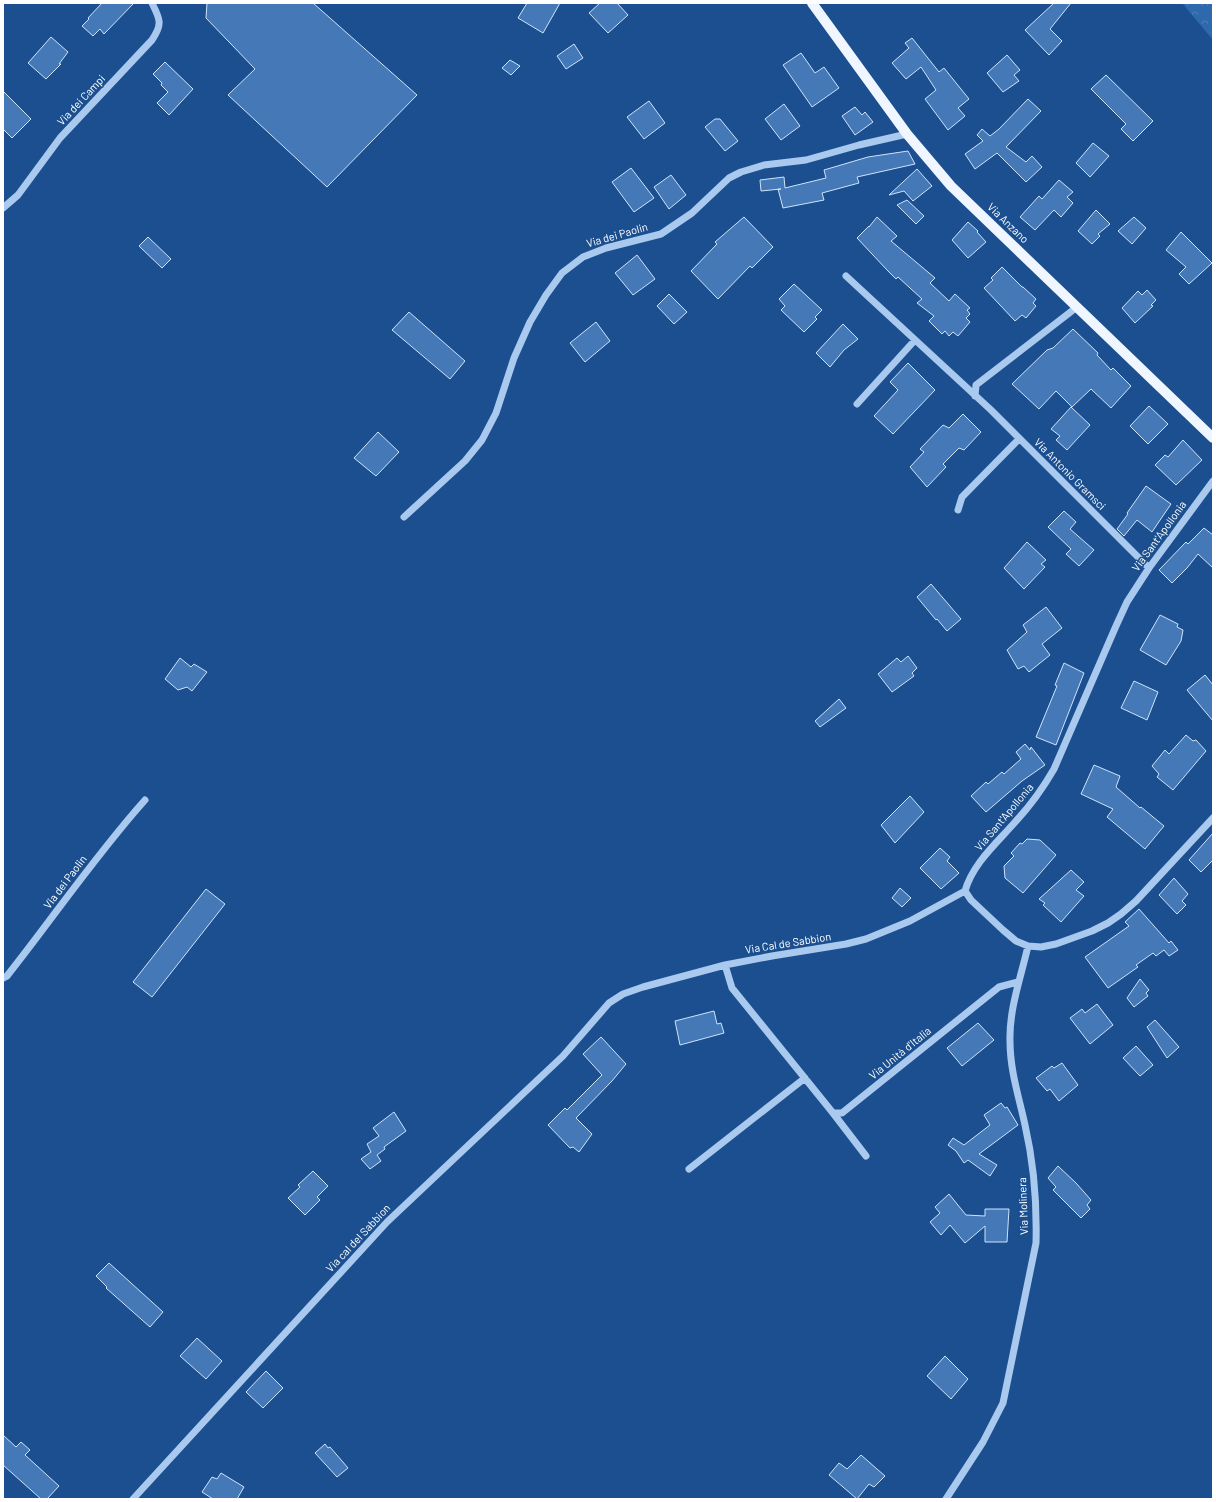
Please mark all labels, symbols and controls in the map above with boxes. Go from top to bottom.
street label: Via dei Campi [54,72,107,128]
street label: Via Anzano [985,200,1032,245]
street label: Via dei Paolin [585,220,649,249]
street label: Via Antonio Gramsci [1032,435,1109,512]
street label: Via Sant'Apollonia [1129,498,1189,573]
street label: Via Sant'Apollonia [972,780,1036,853]
street label: Via dei Paolin [40,852,89,911]
street label: Via Cal de Sabbion [744,929,832,956]
street label: Via Unità d'Italia [866,1024,933,1081]
street label: Via Molinera [1015,1177,1030,1235]
street label: Via cal del Sabbion [323,1201,393,1274]

